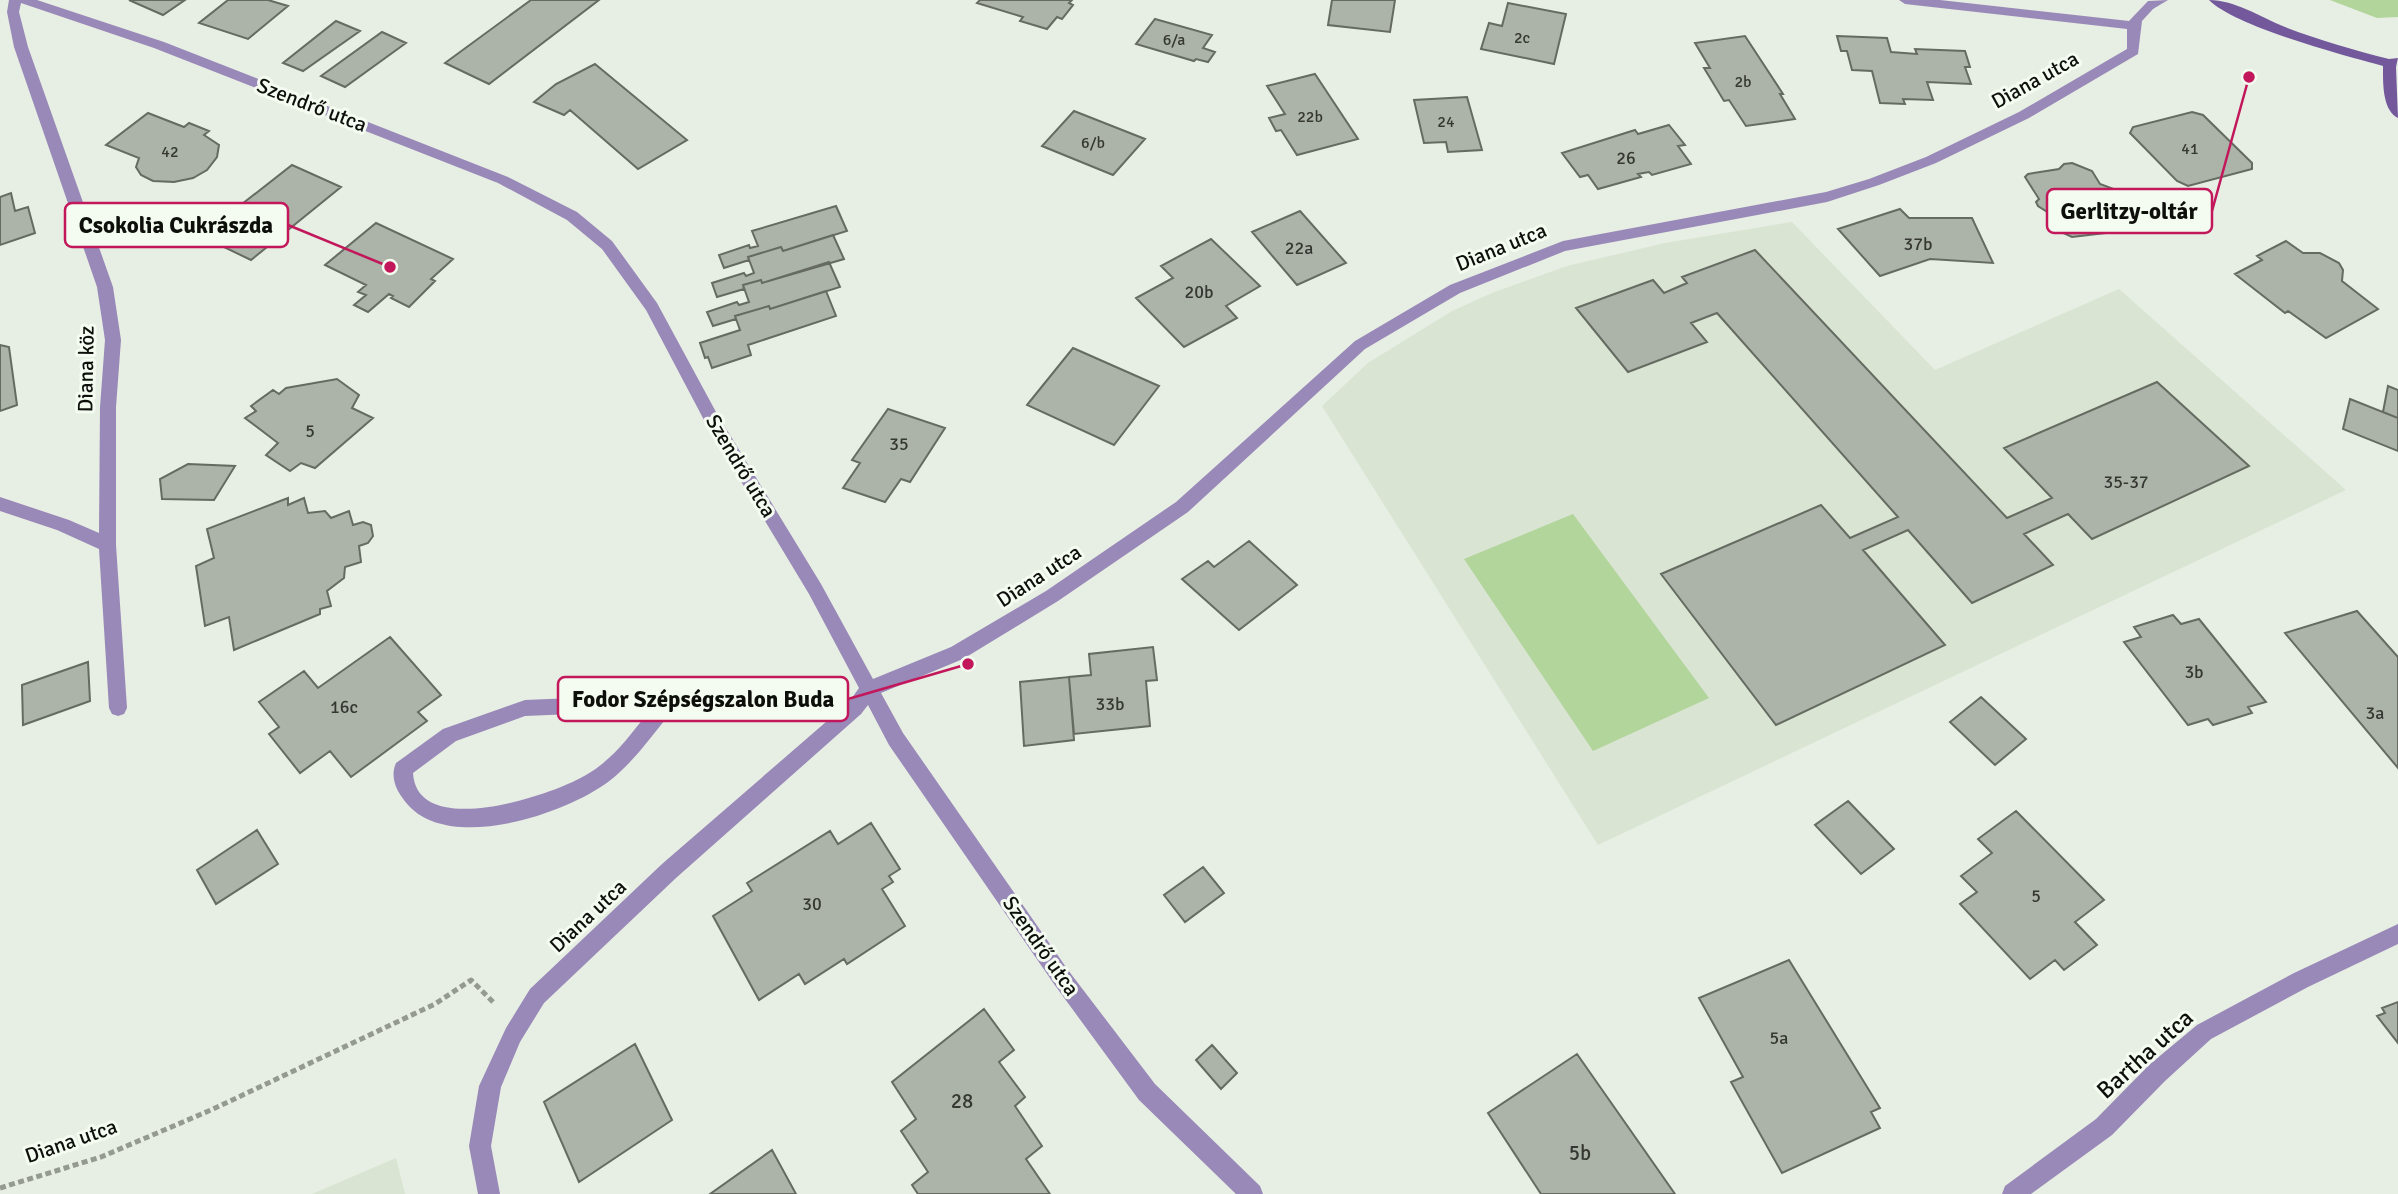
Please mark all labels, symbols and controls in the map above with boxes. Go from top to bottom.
house number: 2c [1514,28,1530,48]
house number: 6/a [1163,30,1185,50]
street label: Diana utca [1987,45,2083,115]
street label: Szendrő utca [253,72,371,138]
house number: 2b [1734,72,1752,92]
house number: 22b [1297,107,1323,127]
house number: 24 [1437,112,1455,132]
house number: 6/b [1081,133,1105,153]
house number: 41 [2181,139,2199,159]
house number: 42 [161,142,179,162]
house number: 26 [1616,147,1636,169]
callout: Gerlitzy-oltár [2047,189,2212,233]
text: Gerlitzy-oltár [2060,197,2198,226]
callout: Csokolia Cukrászda [65,203,288,247]
text: Csokolia Cukrászda [79,211,273,240]
street label: Diana utca [1452,217,1550,277]
house number: 37b [1904,233,1932,255]
house number: 22a [1285,237,1313,259]
house number: 20b [1185,281,1213,303]
street label: Diana köz [72,325,100,413]
street label: Szendrő utca [700,410,782,522]
house number: 5 [305,420,315,442]
house number: 35 [889,433,909,455]
house number: 35-37 [2103,471,2149,493]
street label: Diana utca [992,539,1086,613]
house number: 3b [2184,661,2204,683]
callout: Fodor Szépségszalon Buda [558,677,848,721]
text: Fodor Szépségszalon Buda [572,685,835,714]
house number: 33b [1096,693,1124,715]
house number: 16c [330,696,358,718]
house number: 3a [2366,702,2384,724]
street label: Diana utca [544,874,632,958]
house number: 5 [2031,885,2041,907]
street label: Szendrő utca [997,891,1085,1001]
house number: 30 [802,893,822,915]
street label: Bartha utca [2090,1003,2200,1105]
house number: 5a [1770,1027,1788,1049]
house number: 28 [951,1088,973,1114]
street label: Diana utca [21,1113,121,1169]
house number: 5b [1569,1140,1591,1166]

